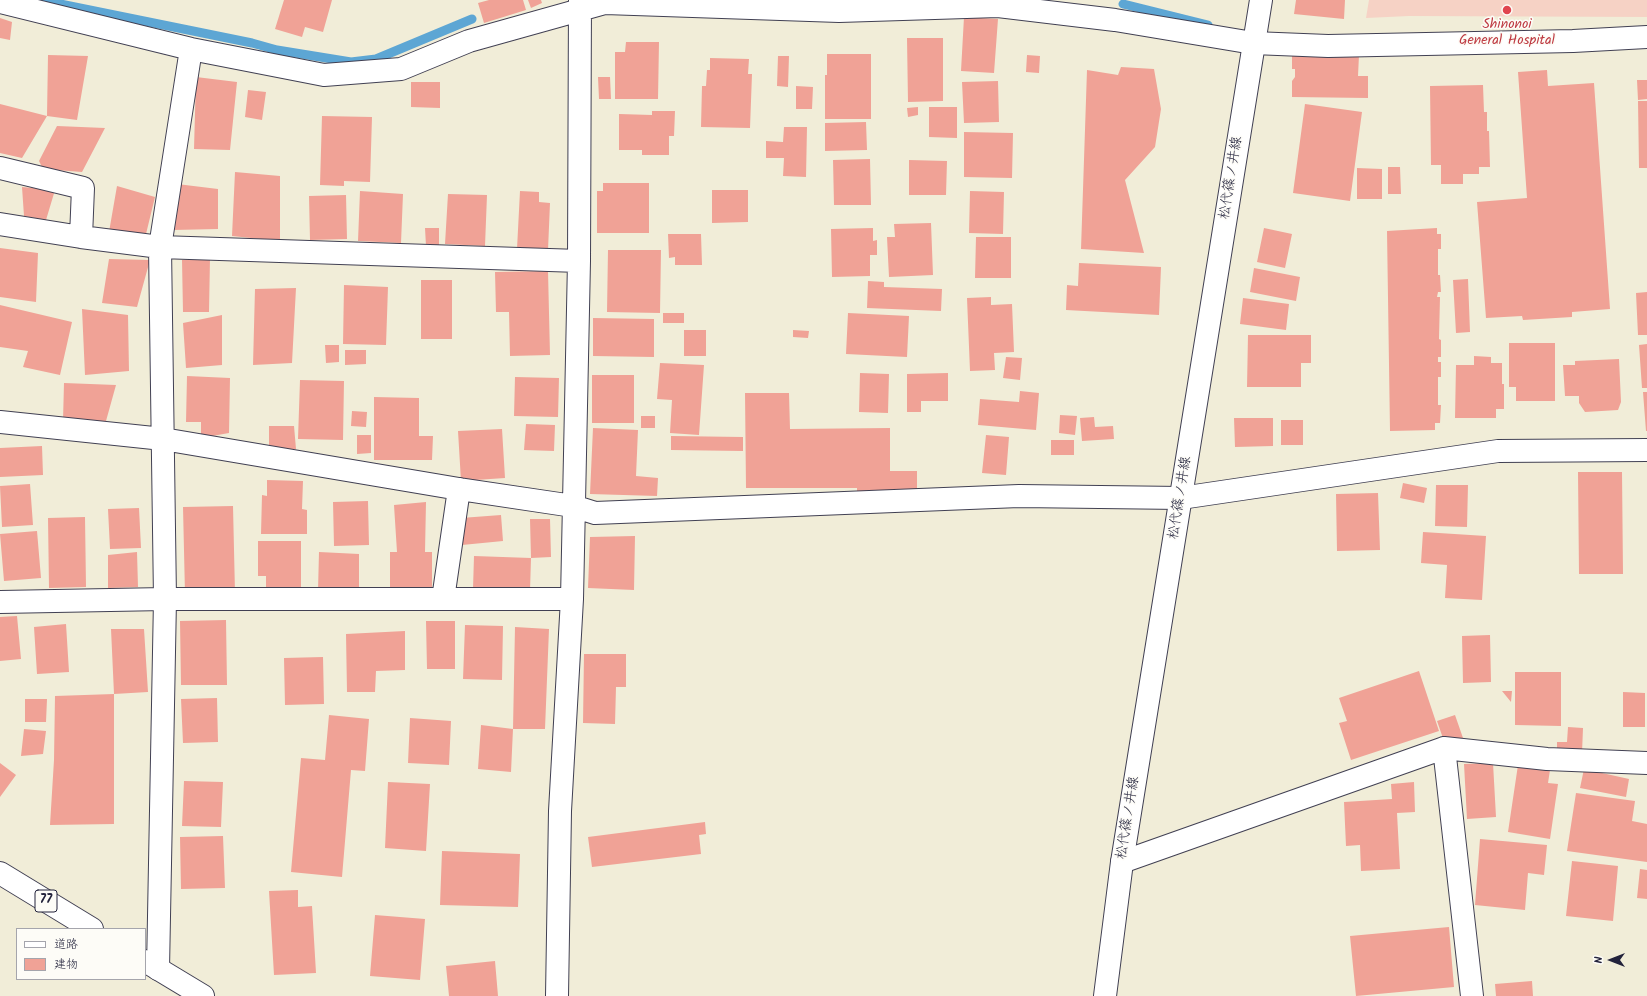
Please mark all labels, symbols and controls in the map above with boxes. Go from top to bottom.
marker: Shinonoi General Hospital [1501,4,1513,16]
place label: Shinonoi General Hospital [1459,18,1555,50]
street label: 松代篠ノ井線 [1217,135,1247,221]
street label: 松代篠ノ井線 [1166,455,1196,541]
street label: 松代篠ノ井線 [1114,775,1144,861]
road number: 77 [35,890,57,912]
legend [16,928,146,980]
text: 道路 [54,935,78,954]
north arrow [1591,940,1631,980]
text: 建物 [54,955,78,974]
text: N [1590,957,1608,963]

